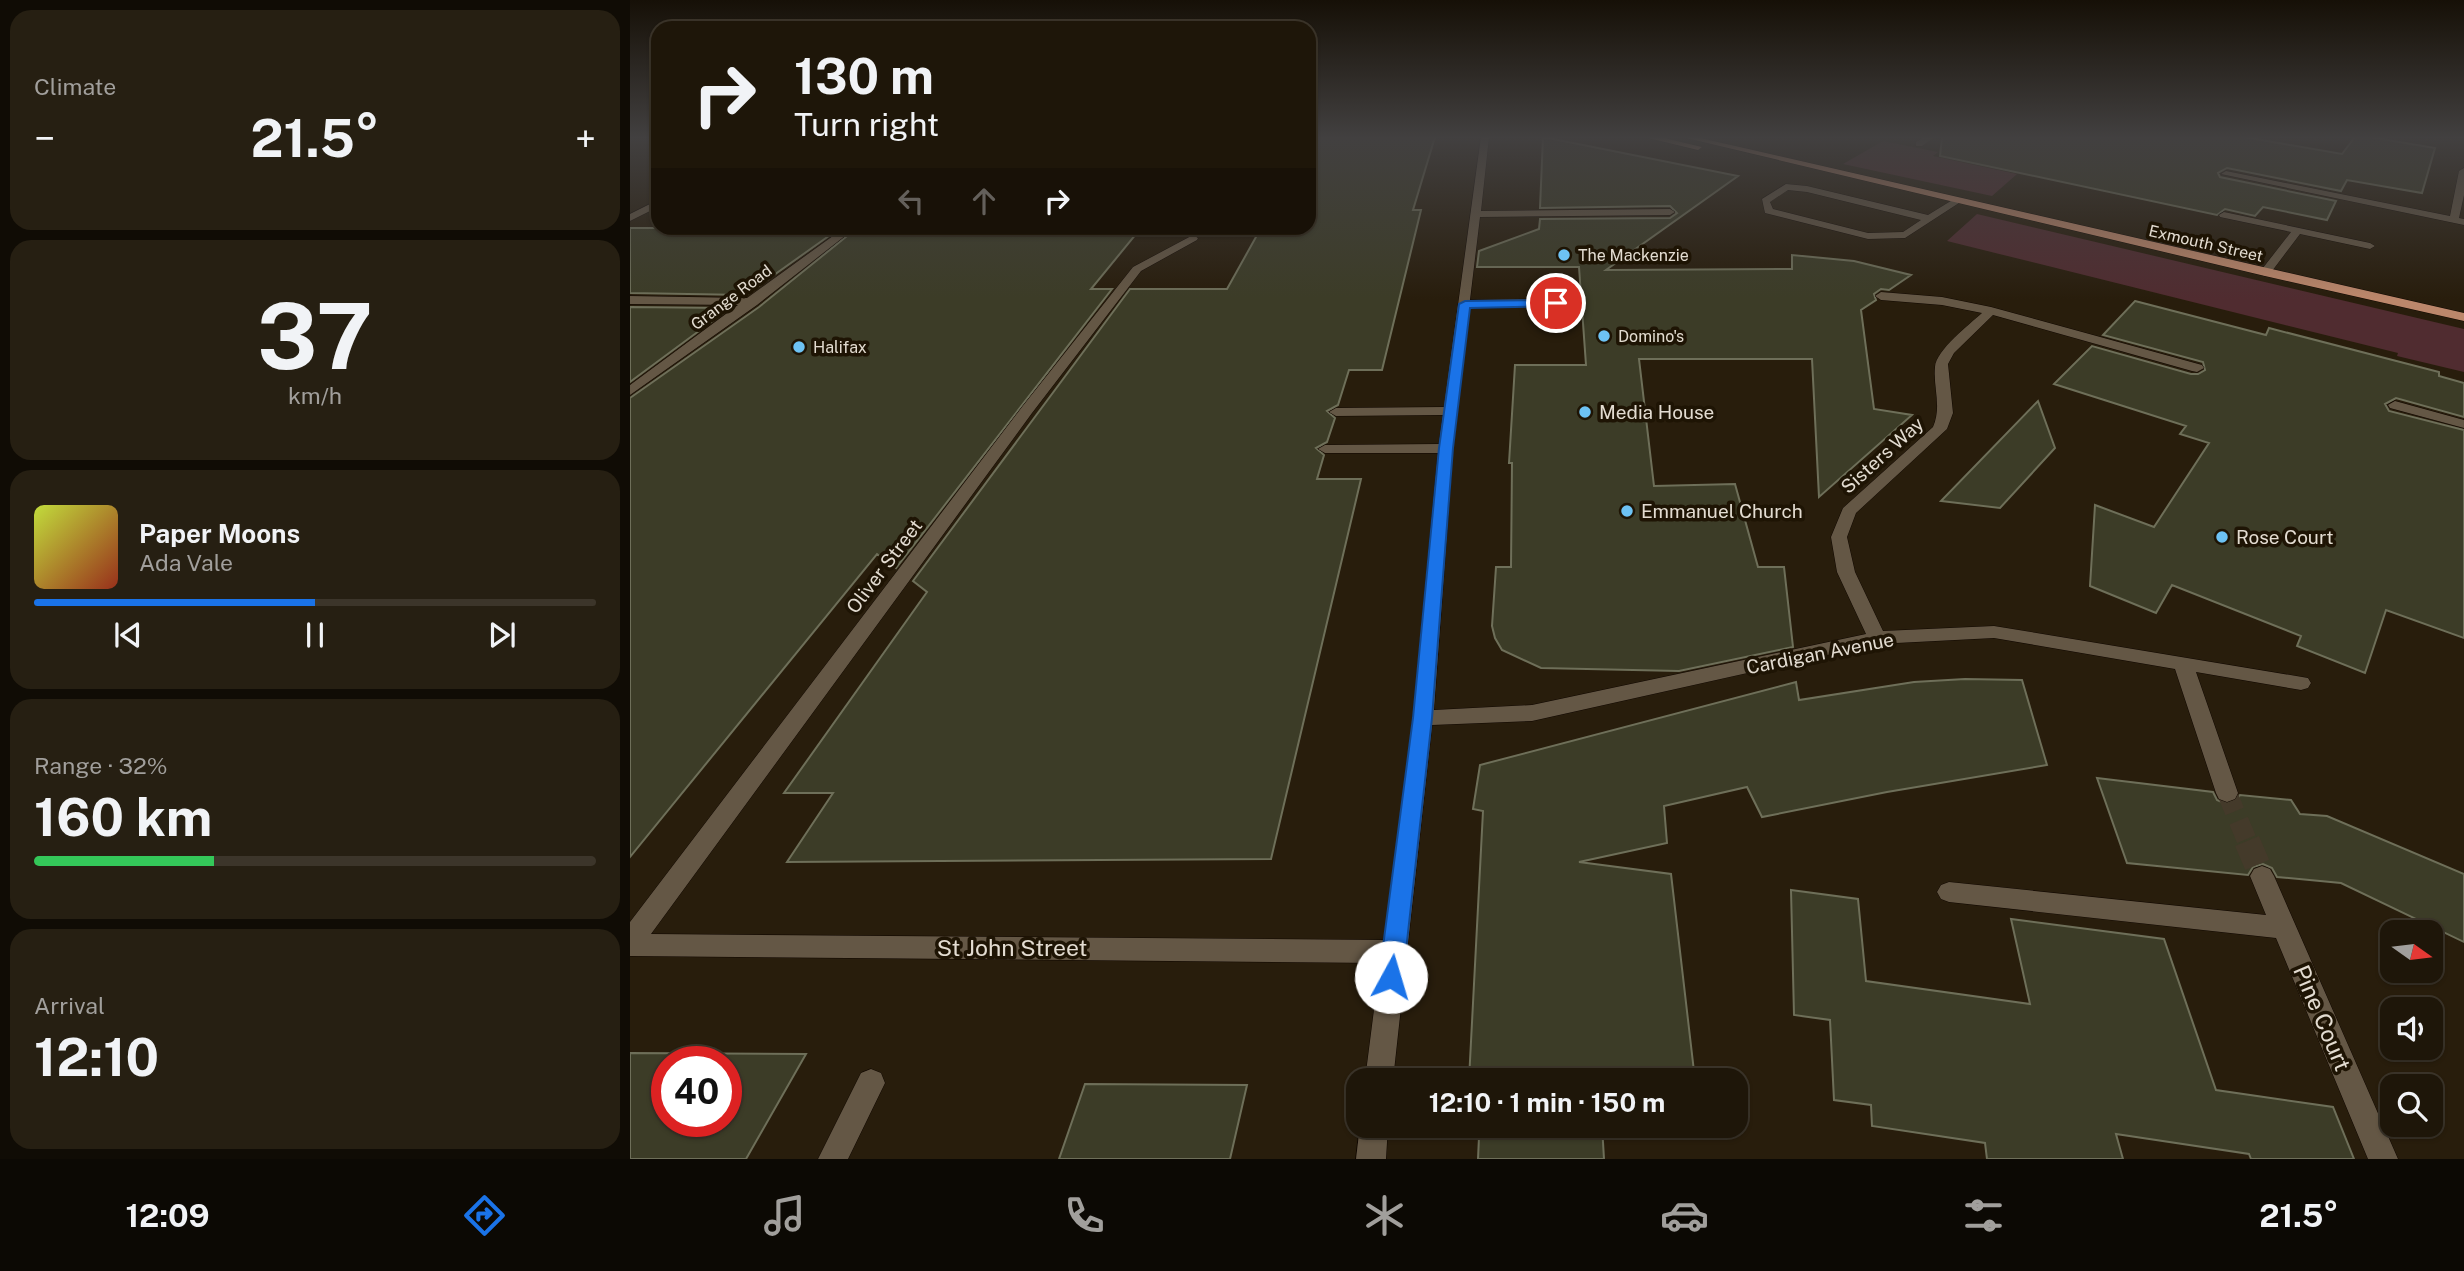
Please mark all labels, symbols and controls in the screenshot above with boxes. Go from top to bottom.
text: 130 m [794,47,934,105]
icon: right [679,49,770,140]
text: Climate [34,73,116,100]
text: Turn right [794,106,939,143]
text: 21.5° [250,108,380,169]
text: − [34,116,55,161]
text: + [575,116,596,161]
icon: left [892,182,930,220]
icon: ahead [965,182,1003,220]
icon: right [1038,182,1076,220]
street label: Exmouth Street [2147,221,2265,266]
place label: The Mackenzie [1578,246,1689,265]
marker: The Mackenzie [1556,247,1572,263]
street label: Grange Road [687,261,775,334]
pin [1526,273,1586,333]
text: 37 [257,283,373,389]
icon: arrive [1537,284,1575,322]
place label: Domino's [1618,327,1684,346]
marker: Domino's [1596,328,1612,344]
place label: Halifax [813,338,867,357]
marker: Halifax [791,339,807,355]
text: km/h [288,382,342,409]
place label: Media House [1599,401,1714,423]
marker: Media House [1577,404,1593,420]
street label: Sisters Way [1836,412,1928,498]
place label: Emmanuel Church [1641,500,1803,522]
marker: Emmanuel Church [1619,503,1635,519]
street label: Oliver Street [842,515,926,617]
text: Paper Moons [139,518,300,549]
place label: Rose Court [2236,526,2334,548]
marker: Rose Court [2214,529,2230,545]
text: Ada Vale [139,549,233,576]
icon: previous [109,616,147,654]
icon: pause [296,616,334,654]
icon: next [483,616,521,654]
street label: Cardigan Avenue [1744,628,1896,678]
text: Range · 32% [34,752,167,779]
text: 160 km [34,787,212,848]
north arrow [2380,920,2443,984]
map controls [2380,920,2443,1137]
street label: St John Street [937,934,1087,961]
position arrow [1354,940,1428,1014]
street label: Pine Court [2288,961,2357,1075]
text: Arrival [34,992,105,1019]
button: sound [2380,997,2443,1060]
text: 12:10 [34,1027,159,1088]
speed limit sign: 40 [651,1046,742,1137]
button: search [2380,1074,2443,1137]
text: 12:10 · 1 min · 150 m [1429,1087,1665,1118]
icon: directions [460,1191,509,1240]
icon: music [760,1191,809,1240]
icon: phone [1060,1191,1109,1240]
icon: climate [1360,1191,1409,1240]
icon: car [1660,1191,1709,1240]
icon: filters [1959,1191,2008,1240]
text: 12:09 [125,1197,210,1234]
text: 21.5° [2259,1197,2339,1234]

